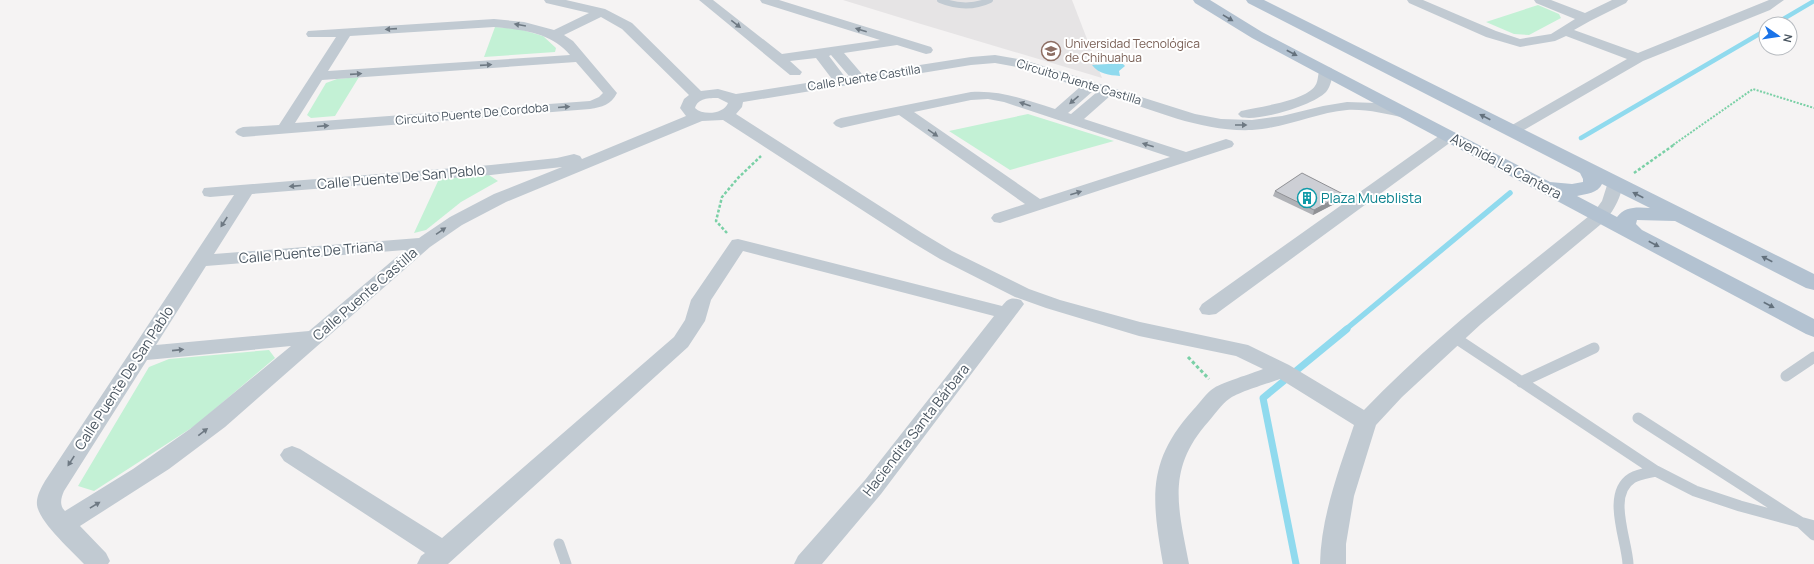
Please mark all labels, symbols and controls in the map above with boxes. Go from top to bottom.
one-way arrow [1223,14,1233,22]
north arrow [1758,16,1798,56]
one-way arrow [730,20,741,29]
one-way arrow [514,22,527,28]
one-way arrow [385,26,397,33]
one-way arrow [855,27,867,33]
text: N [1780,33,1796,44]
place label: Universidad Tecnológica de Chihuahua [1065,35,1200,66]
school or university icon: Universidad Tecnológica de Chihuahua [1040,40,1062,62]
one-way arrow [1286,50,1298,56]
street label: Circuito Puente Castilla [1015,54,1144,109]
street label: Calle Puente Castilla [806,60,922,95]
one-way arrow [480,61,492,68]
one-way arrow [350,70,362,77]
one-way arrow [1069,96,1079,105]
street label: Circuito Puente De Cordoba [395,98,549,129]
one-way arrow [1018,100,1030,106]
one-way arrow [558,103,570,110]
one-way arrow [1479,114,1490,120]
one-way arrow [317,122,329,129]
one-way arrow [1235,122,1248,128]
street label: Avenida La Cantera [1447,128,1565,203]
one-way arrow [927,129,938,136]
one-way arrow [1142,142,1154,148]
street label: Calle Puente De San Pablo [316,160,486,193]
one-way arrow [289,182,301,189]
building icon: Plaza Mueblista [1296,187,1318,209]
place label: Plaza Mueblista [1321,188,1422,207]
one-way arrow [1071,190,1083,196]
one-way arrow [1632,191,1644,198]
one-way arrow [221,216,228,228]
one-way arrow [436,227,446,235]
street label: Calle Puente De Triana [238,236,384,267]
one-way arrow [1649,241,1660,248]
street label: Calle Puente Castilla [308,243,421,344]
one-way arrow [1761,256,1772,263]
street label: Calle Puente De San Pablo [70,302,177,453]
one-way arrow [1764,302,1775,308]
one-way arrow [172,347,184,354]
street label: Haciendita Santa Bárbara [858,360,973,500]
one-way arrow [197,428,208,437]
one-way arrow [67,455,74,467]
one-way arrow [89,501,101,508]

